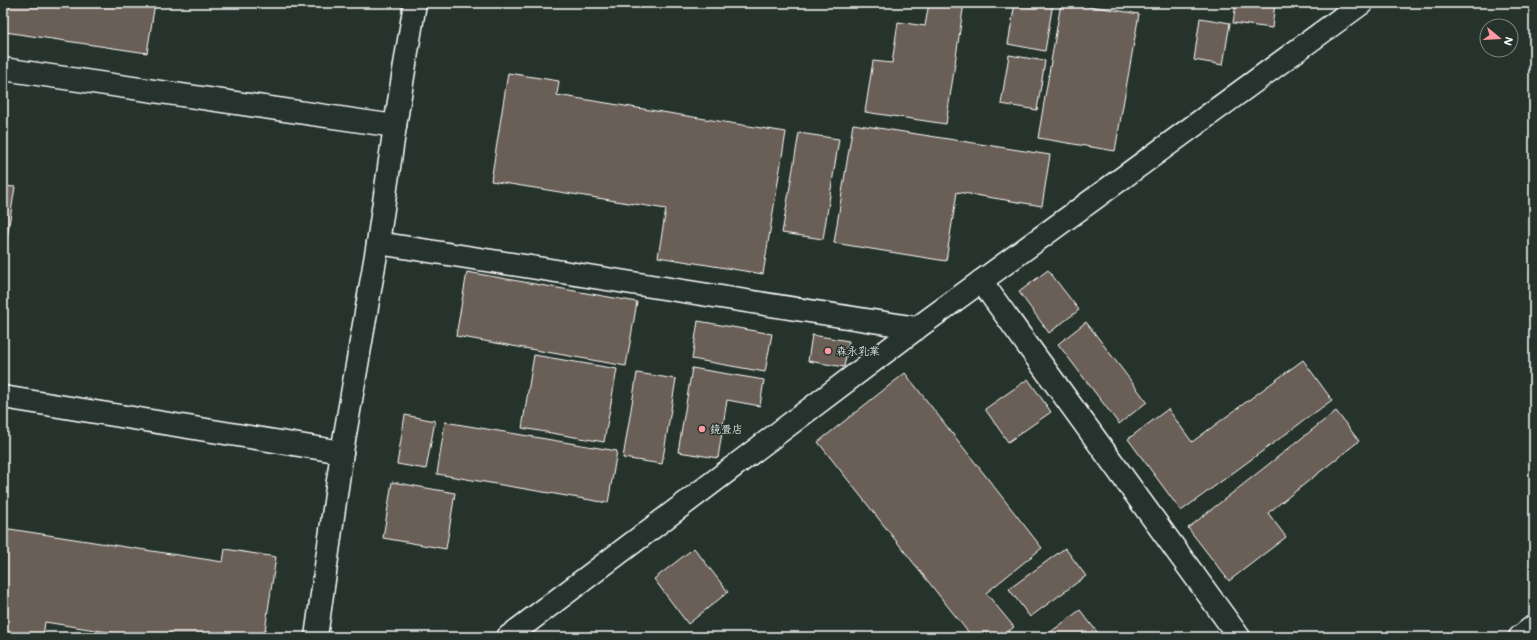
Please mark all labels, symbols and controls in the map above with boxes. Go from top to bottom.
north arrow [1479,18,1519,58]
text: N [1501,35,1517,48]
place label: 森永乳業 [836,343,880,358]
marker: 森永乳業 [823,346,833,356]
place label: 鏡畳店 [710,421,743,436]
marker: 鏡畳店 [697,424,707,434]

